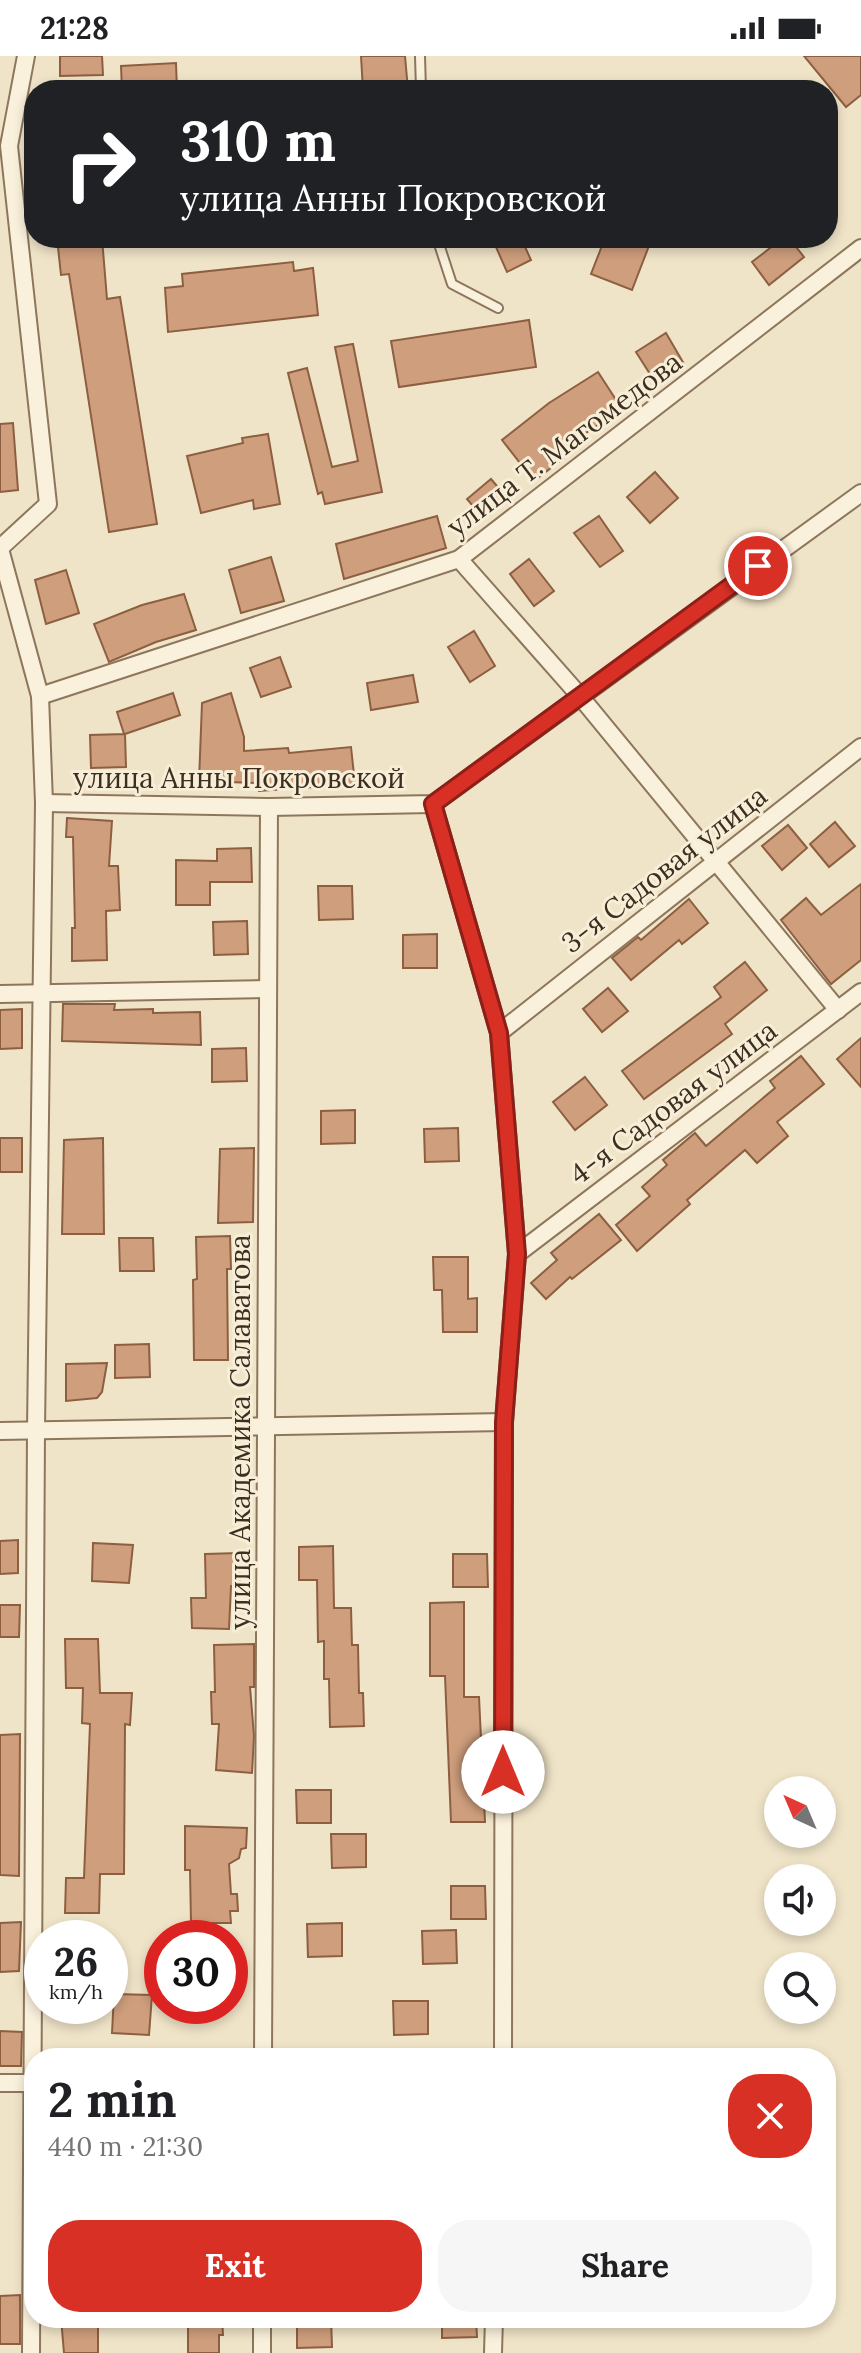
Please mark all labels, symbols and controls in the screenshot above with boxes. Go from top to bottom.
text: 21:28 [40,9,109,47]
text: 310 m [180,105,336,176]
icon: right [48,112,152,216]
text: улица Анны Покровской [180,175,607,221]
street label: улица Т. Магомедова [439,344,689,544]
pin [724,532,792,600]
icon: arrive [736,544,780,588]
street label: улица Анны Покровской [73,760,405,796]
street label: 3-я Садовая улица [554,778,774,960]
street label: 4-я Садовая улица [562,1012,784,1192]
street label: улица Академика Салаватова [222,1234,258,1630]
position arrow [461,1730,545,1814]
north arrow [764,1776,836,1848]
map controls [764,1776,836,2024]
button: sound [764,1864,836,1936]
speed limit sign: 30 [144,1920,248,2024]
text: 26 [54,1936,98,1987]
button: search [764,1952,836,2024]
text: km/h [49,1979,103,2004]
text: 2 min [48,2069,177,2130]
button: close [728,2074,812,2158]
text: 440 m · 21:30 [48,2130,203,2163]
button: Exit [48,2220,422,2312]
button: Share [438,2220,812,2312]

